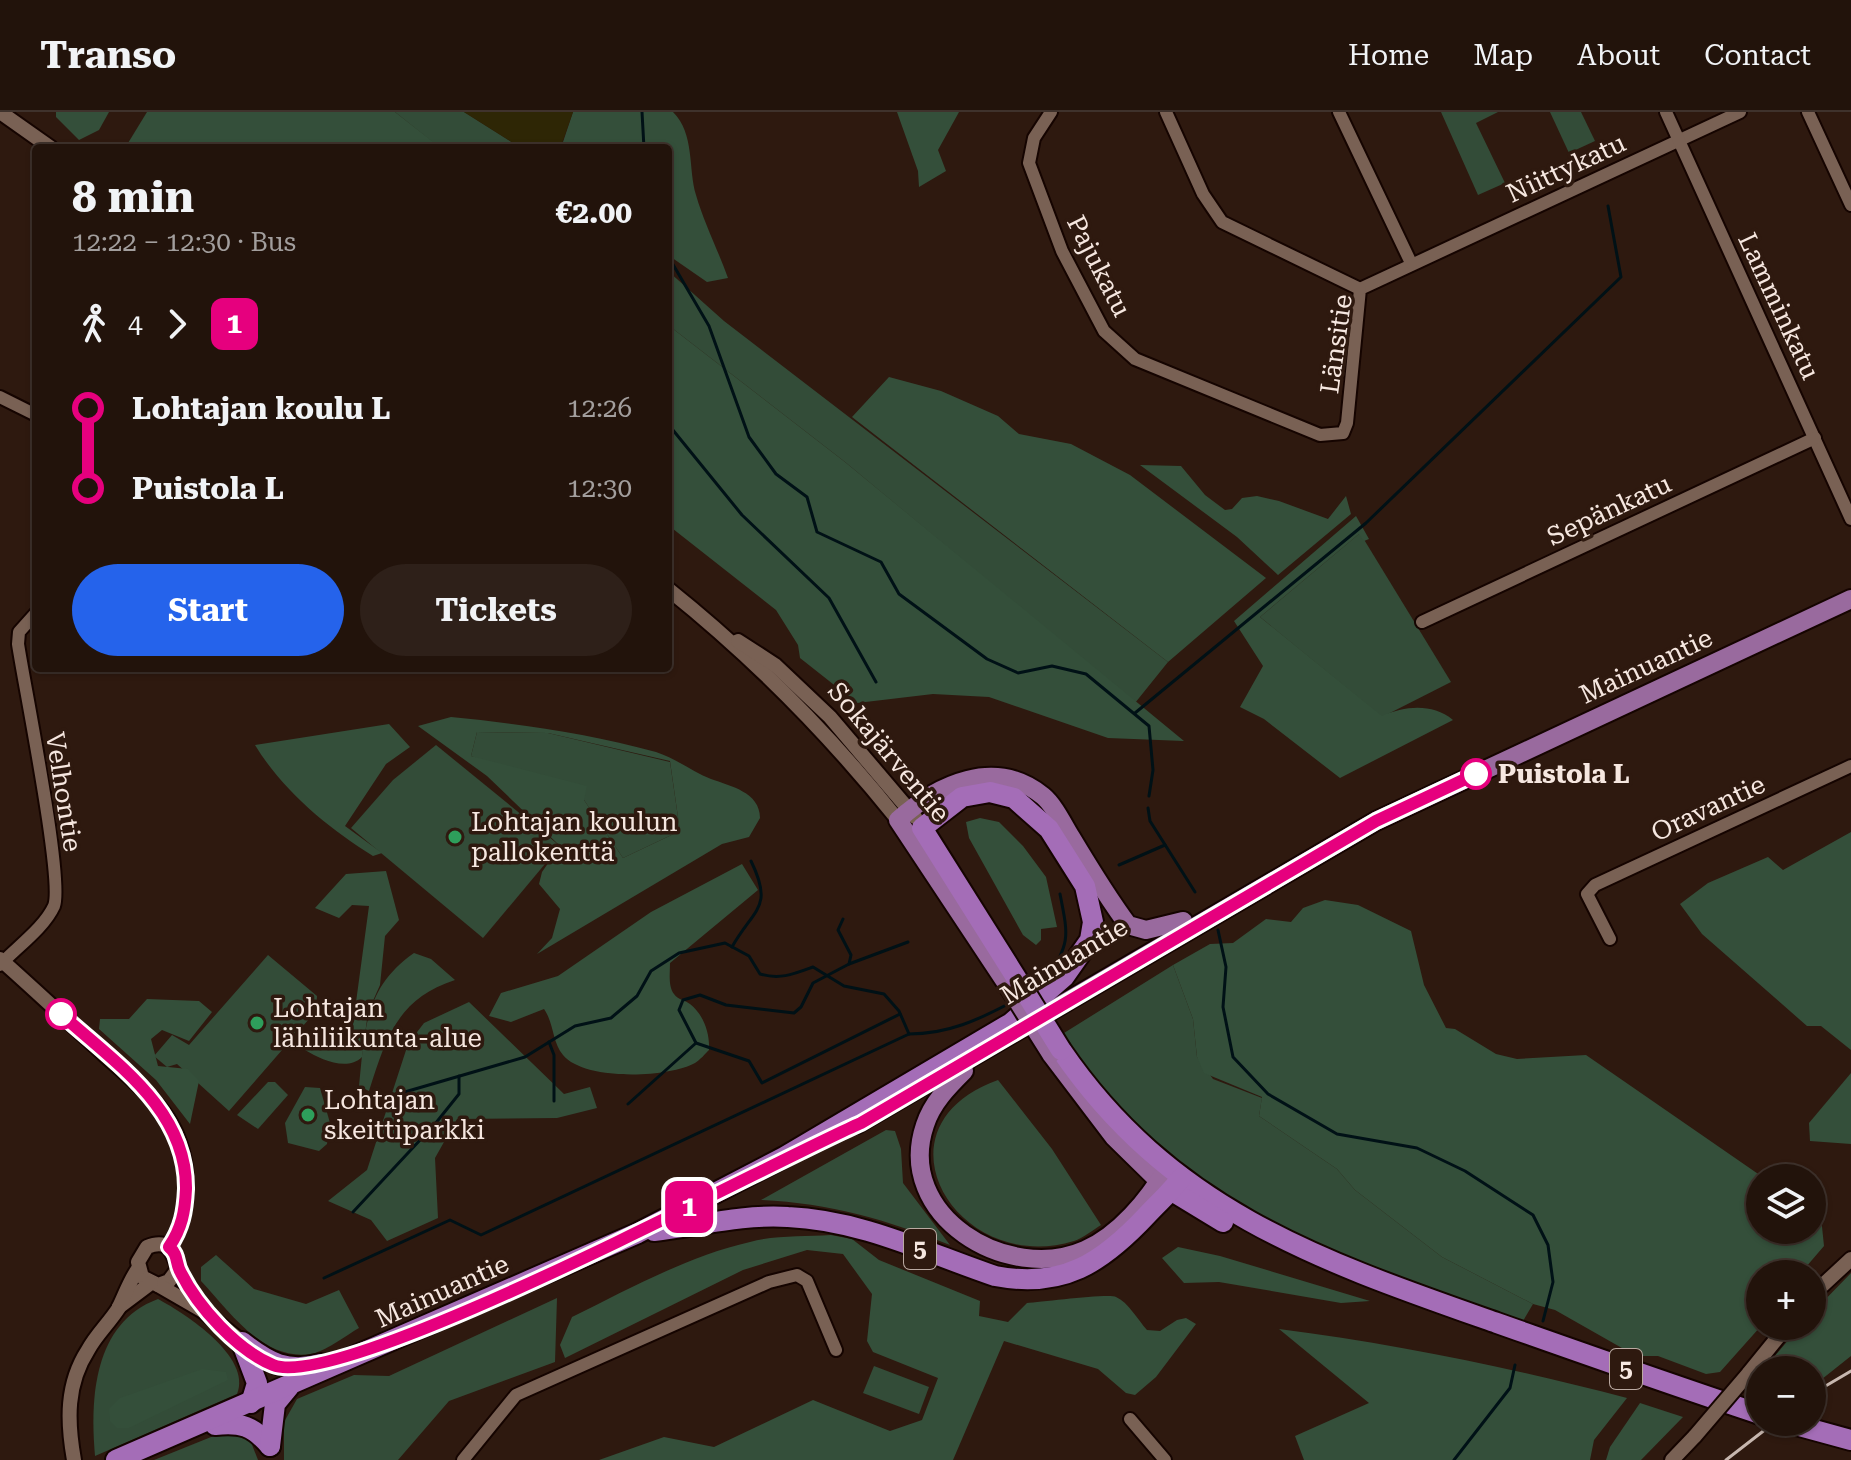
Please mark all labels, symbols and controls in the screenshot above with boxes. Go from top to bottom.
text: Transo [40,33,176,77]
text: Home [1348,39,1429,72]
text: Map [1473,39,1533,72]
text: About [1577,39,1660,72]
text: Contact [1704,39,1811,72]
street label: Niittykatu [1502,127,1630,209]
text: 8 min [72,171,194,223]
text: €2.00 [555,195,632,230]
street label: Pajukatu [1061,210,1137,322]
text: 12:22 – 12:30 · Bus [72,227,296,257]
street label: Lamminkatu [1732,228,1826,384]
street label: Länsitie [1314,292,1358,396]
icon: walk [72,302,116,346]
icon: forward [155,302,199,346]
text: 1 [227,307,242,340]
text: 4 [128,309,143,339]
text: Lohtajan koulu L [132,391,390,426]
text: 12:26 [567,393,632,423]
street label: Sepänkatu [1542,468,1676,552]
text: Puistola L [132,471,284,506]
text: 12:30 [567,473,632,503]
button: Start [72,564,344,656]
button: Tickets [360,564,632,656]
street label: Mainuantie [1575,622,1717,710]
street label: Sokajärventie [822,676,956,828]
street label: Velhontie [40,730,88,854]
marker: Puistola L [1461,759,1491,789]
place label: Puistola L [1498,759,1630,789]
street label: Oravantie [1646,769,1770,847]
place label: Lohtajan koulun pallokenttä [471,807,678,867]
marker: Lohtajan koulun pallokenttä [446,828,464,846]
street label: Mainuantie [995,911,1133,1011]
place label: Lohtajan lähiliikunta-alue [273,993,482,1053]
unlabelled marker [46,999,76,1029]
marker: Lohtajan lähiliikunta-alue [248,1014,266,1032]
place label: Lohtajan skeittiparkki [324,1085,485,1145]
marker: Lohtajan skeittiparkki [299,1106,317,1124]
map controls [1746,1164,1826,1436]
button: layers [1746,1164,1826,1244]
line badge: 1 [663,1181,715,1233]
text: 1 [681,1190,697,1223]
road number: 5 [904,1229,936,1269]
street label: Mainuantie [371,1248,513,1334]
button: + [1746,1260,1826,1340]
road number: 5 [1610,1349,1642,1389]
button: − [1746,1356,1826,1436]

